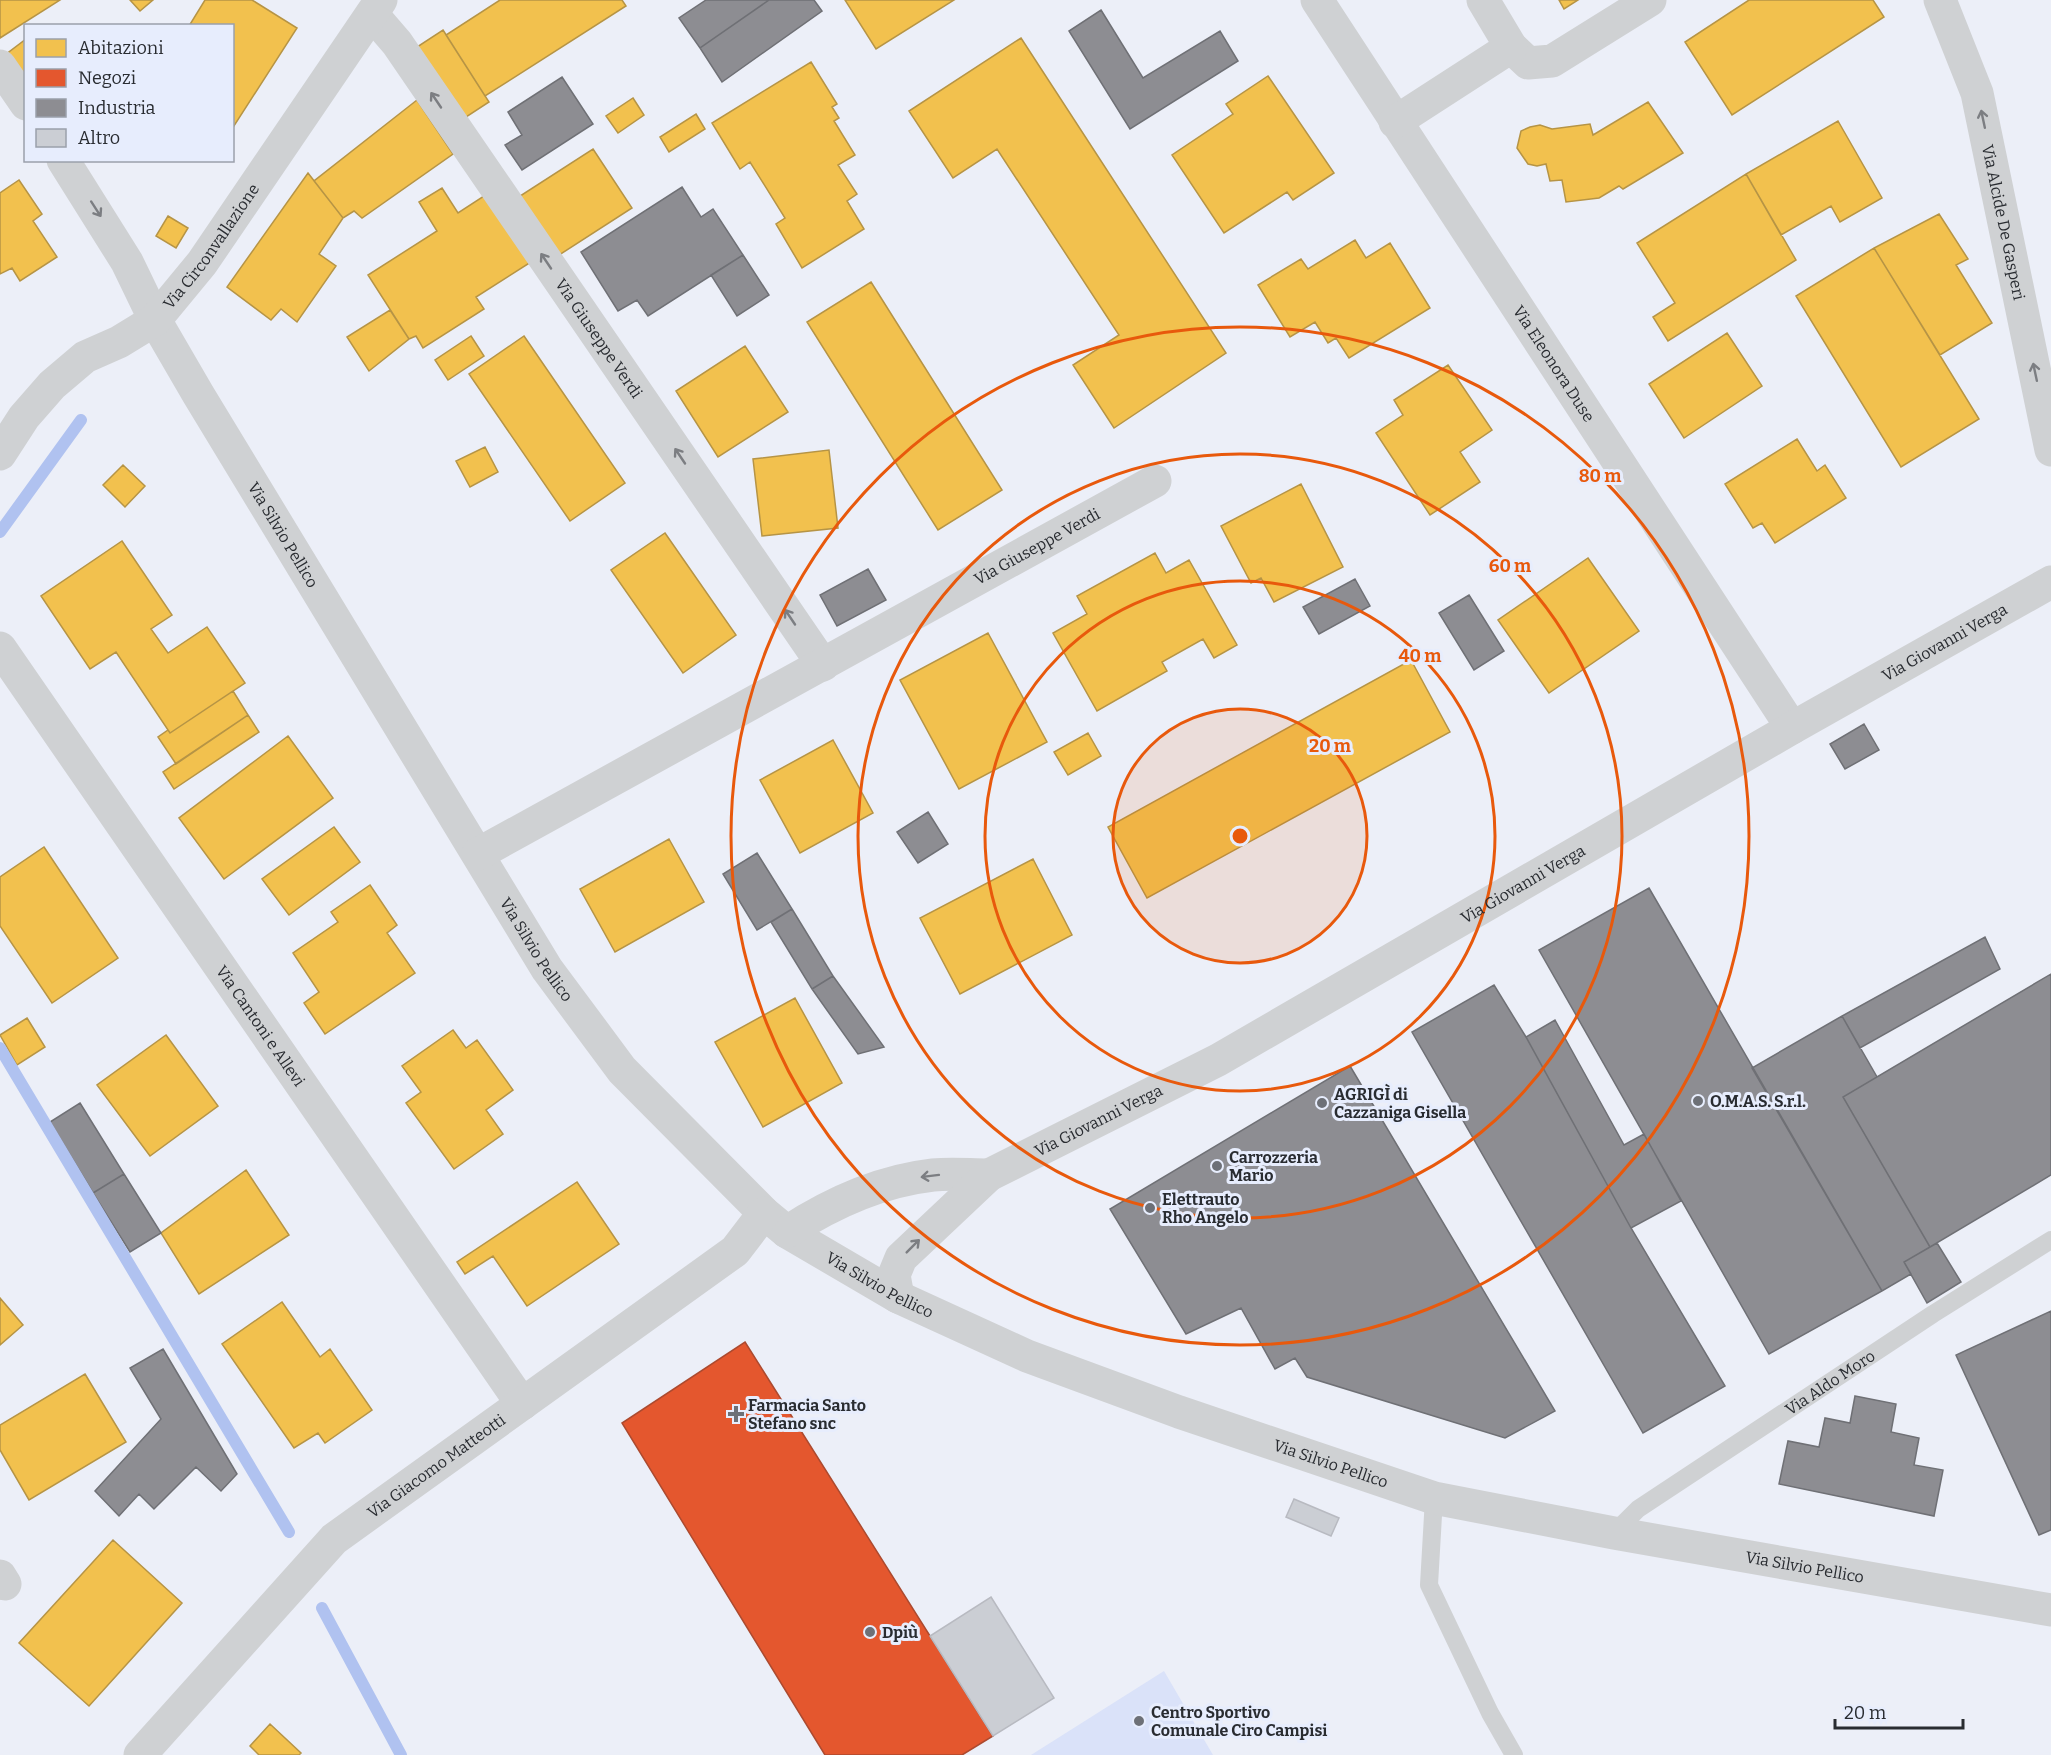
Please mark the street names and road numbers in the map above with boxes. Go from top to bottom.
street label: Via Alcide De Gasperi [1978,143,2029,302]
street label: Via Circonvallazione [159,180,263,313]
street label: Via Giuseppe Verdi [551,275,646,402]
street label: Via Eleonora Duse [1509,302,1599,425]
street label: Via Silvio Pellico [244,479,322,591]
street label: Via Giuseppe Verdi [971,504,1103,589]
street label: Via Giovanni Verga [1879,600,2011,685]
street label: Via Giovanni Verga [1457,841,1589,928]
street label: Via Silvio Pellico [496,894,577,1005]
street label: Via Cantoni e Allevi [212,962,309,1090]
street label: Via Giovanni Verga [1031,1080,1166,1161]
street label: Via Silvio Pellico [822,1248,936,1322]
street label: Via Aldo Moro [1782,1346,1879,1419]
street label: Via Giacomo Matteotti [364,1410,509,1522]
street label: Via Silvio Pellico [1271,1436,1391,1492]
street label: Via Silvio Pellico [1744,1547,1865,1587]

